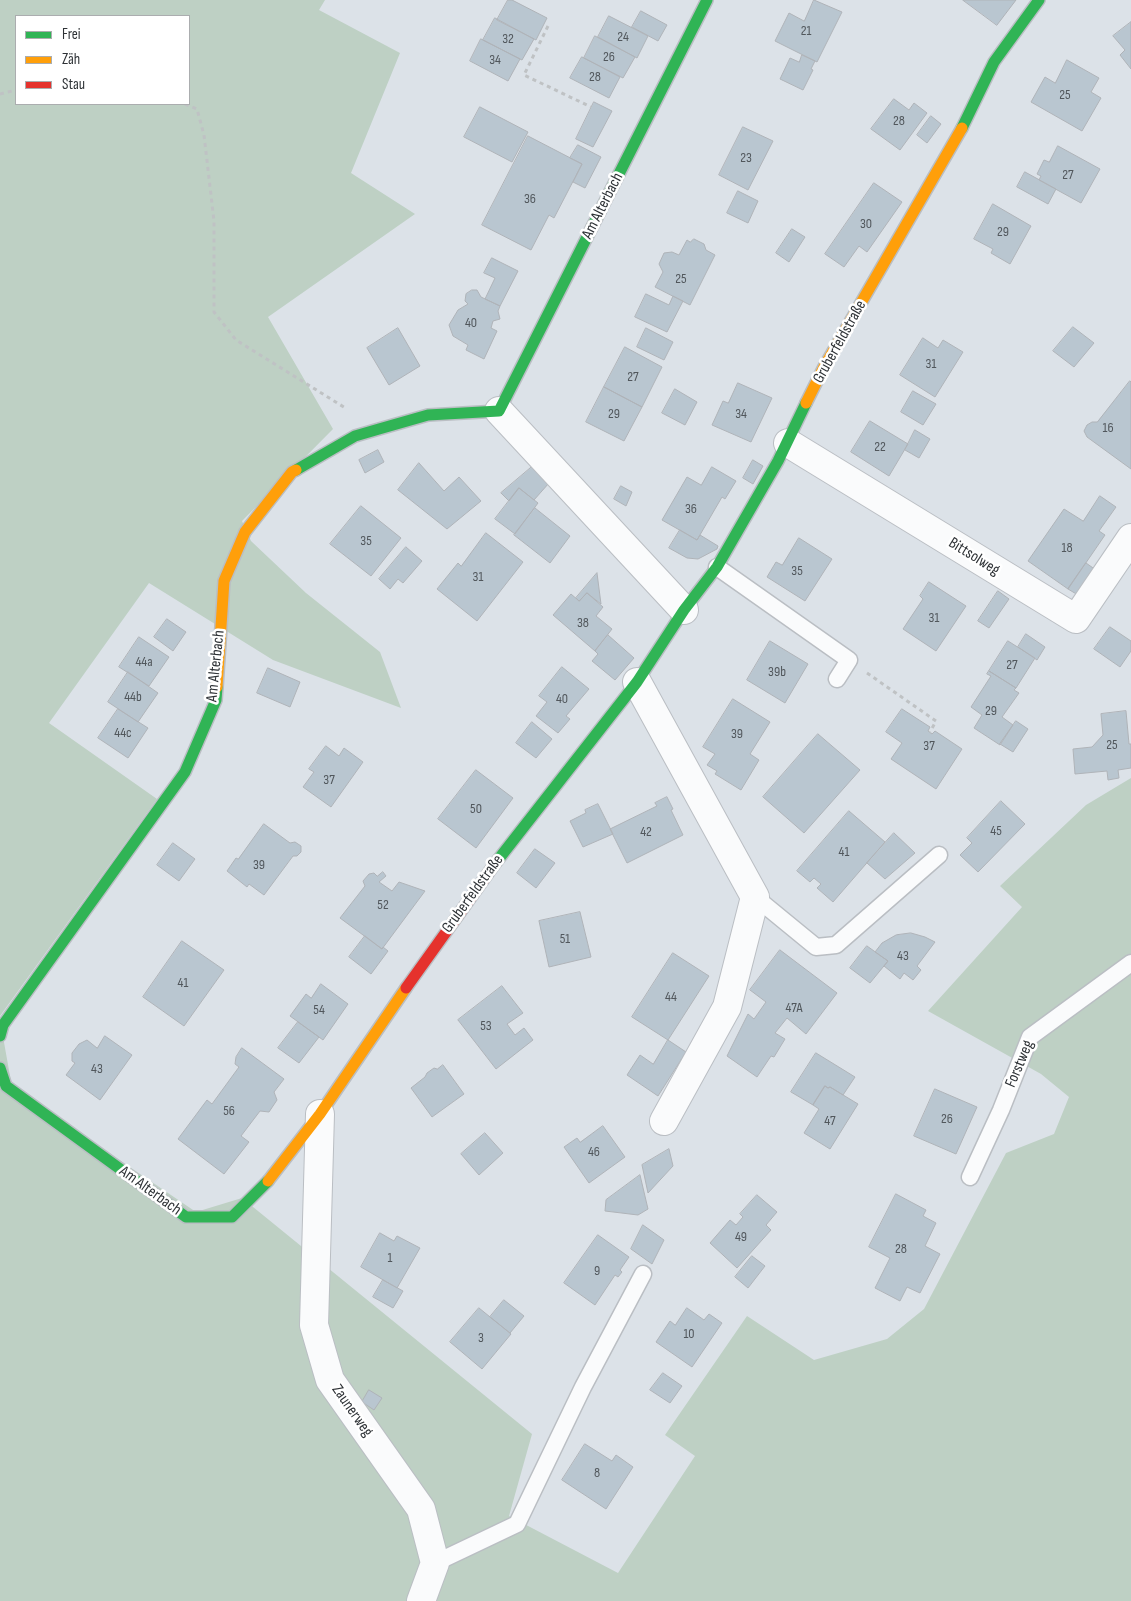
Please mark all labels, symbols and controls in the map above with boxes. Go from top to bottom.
legend [15,15,190,105]
house number: 21 [801,23,811,39]
text: Frei [62,25,81,44]
house number: 24 [617,29,629,45]
house number: 32 [502,31,514,47]
house number: 26 [603,49,615,65]
text: Zäh [62,50,80,69]
house number: 34 [489,52,501,68]
house number: 28 [589,69,601,85]
text: Stau [62,75,85,94]
house number: 25 [1059,87,1071,103]
house number: 28 [893,113,905,129]
house number: 23 [740,150,752,166]
house number: 27 [1062,167,1074,183]
street label: Am Alterbach [578,170,628,242]
house number: 36 [524,191,536,207]
house number: 30 [860,216,872,232]
house number: 29 [997,224,1009,240]
house number: 25 [675,271,687,287]
street label: Gruberfeldstraße [809,297,871,387]
house number: 40 [465,315,477,331]
house number: 31 [926,356,936,372]
house number: 27 [627,369,639,385]
house number: 29 [608,406,620,422]
house number: 34 [735,406,747,422]
house number: 16 [1102,420,1114,436]
house number: 22 [874,439,886,455]
house number: 36 [685,501,697,517]
house number: 35 [360,533,372,549]
street label: Bittsolweg [945,534,1003,580]
house number: 18 [1061,540,1073,556]
house number: 35 [791,563,803,579]
house number: 31 [473,569,483,585]
house number: 31 [929,610,939,626]
house number: 38 [577,615,589,631]
street label: Am Alterbach [203,629,229,703]
house number: 44a [135,654,153,670]
house number: 27 [1006,657,1018,673]
house number: 39b [768,664,786,680]
house number: 44b [124,689,142,705]
house number: 40 [556,691,568,707]
house number: 29 [985,703,997,719]
house number: 44c [114,725,132,741]
house number: 39 [731,726,743,742]
house number: 25 [1106,737,1118,753]
house number: 37 [923,738,935,754]
house number: 37 [323,772,335,788]
house number: 50 [470,801,482,817]
house number: 45 [990,823,1002,839]
house number: 42 [640,824,652,840]
house number: 41 [839,844,849,860]
street label: Gruberfeldstraße [438,851,508,937]
house number: 39 [253,857,265,873]
house number: 52 [377,897,389,913]
house number: 51 [560,931,570,947]
house number: 43 [897,948,909,964]
house number: 41 [178,975,188,991]
house number: 44 [665,989,677,1005]
house number: 47A [785,1000,803,1016]
house number: 54 [313,1002,325,1018]
house number: 53 [480,1018,492,1034]
street label: Forstweg [1002,1038,1038,1090]
house number: 43 [91,1061,103,1077]
house number: 56 [223,1103,235,1119]
house number: 26 [941,1111,953,1127]
house number: 47 [824,1113,836,1129]
house number: 46 [588,1144,600,1160]
street label: Am Alterbach [115,1162,185,1220]
house number: 49 [735,1229,747,1245]
house number: 28 [895,1241,907,1257]
house number: 1 [388,1250,392,1266]
house number: 9 [594,1263,600,1279]
house number: 10 [683,1326,695,1342]
house number: 3 [478,1330,484,1346]
street label: Zaunerweg [327,1381,377,1441]
house number: 8 [594,1465,600,1481]

